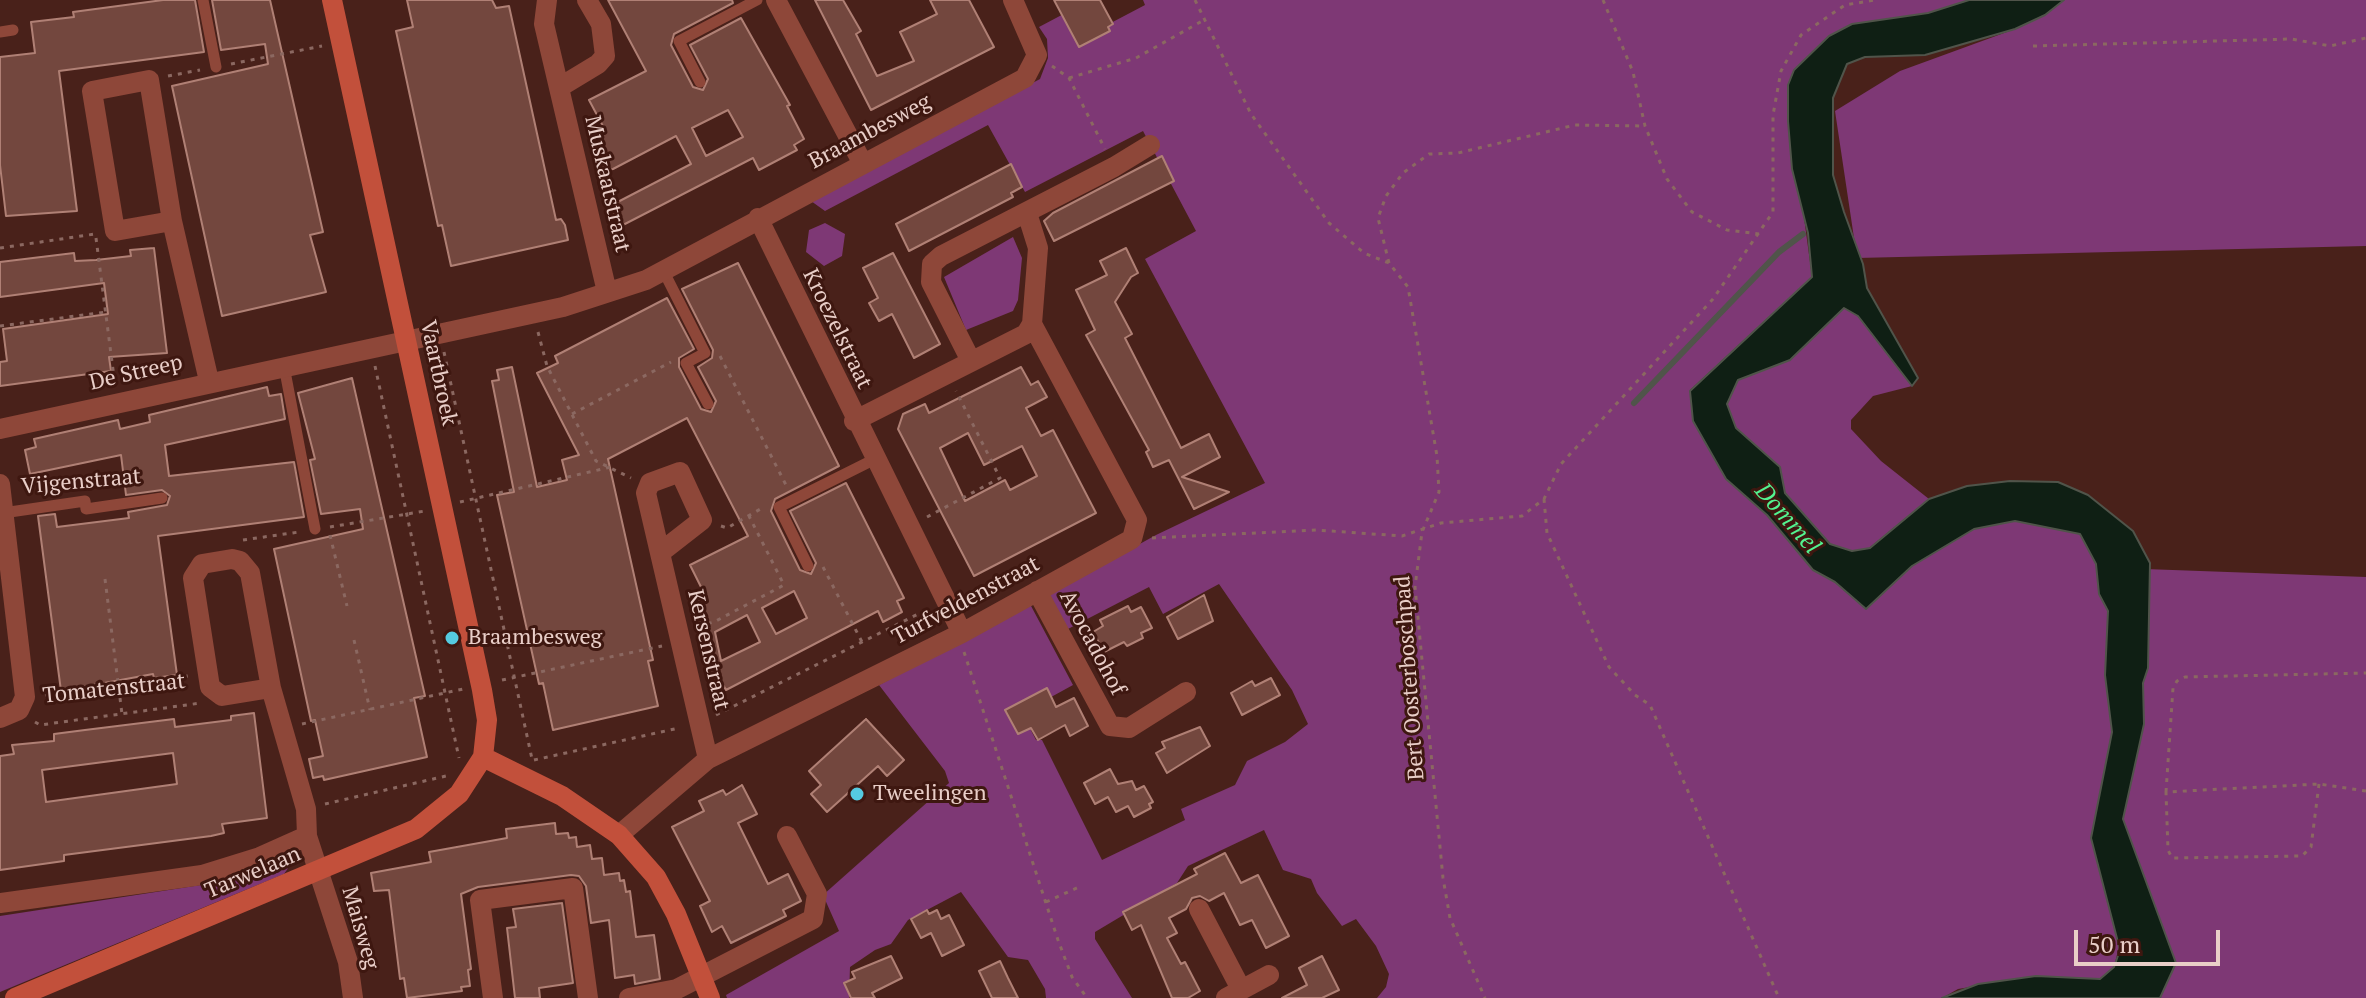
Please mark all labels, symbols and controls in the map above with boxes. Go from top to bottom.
street label: Braambesweg [805,89,935,175]
street label: Muskaatstraat [578,113,636,255]
street label: Kroezelstraat [797,265,877,393]
street label: Vaartbroek [414,318,462,428]
street label: De Streep [87,349,185,397]
street label: Vijgenstraat [20,464,142,500]
water label: Dommel [1748,477,1826,561]
street label: Turfveldenstraat [888,551,1044,651]
street label: Bert Oosterboschpad [1390,575,1430,781]
street label: Avocadohof [1053,586,1131,700]
street label: Kersenstraat [681,587,735,713]
place label: Braambesweg [468,625,602,651]
marker: Braambesweg [443,629,461,647]
street label: Tomatenstraat [41,668,187,710]
place label: Tweelingen [873,781,987,807]
marker: Tweelingen [848,785,866,803]
street label: Tarwelaan [201,841,305,905]
street label: Maisweg [336,884,384,972]
scale bar [2078,914,2224,964]
text: 50 m [2088,928,2140,960]

